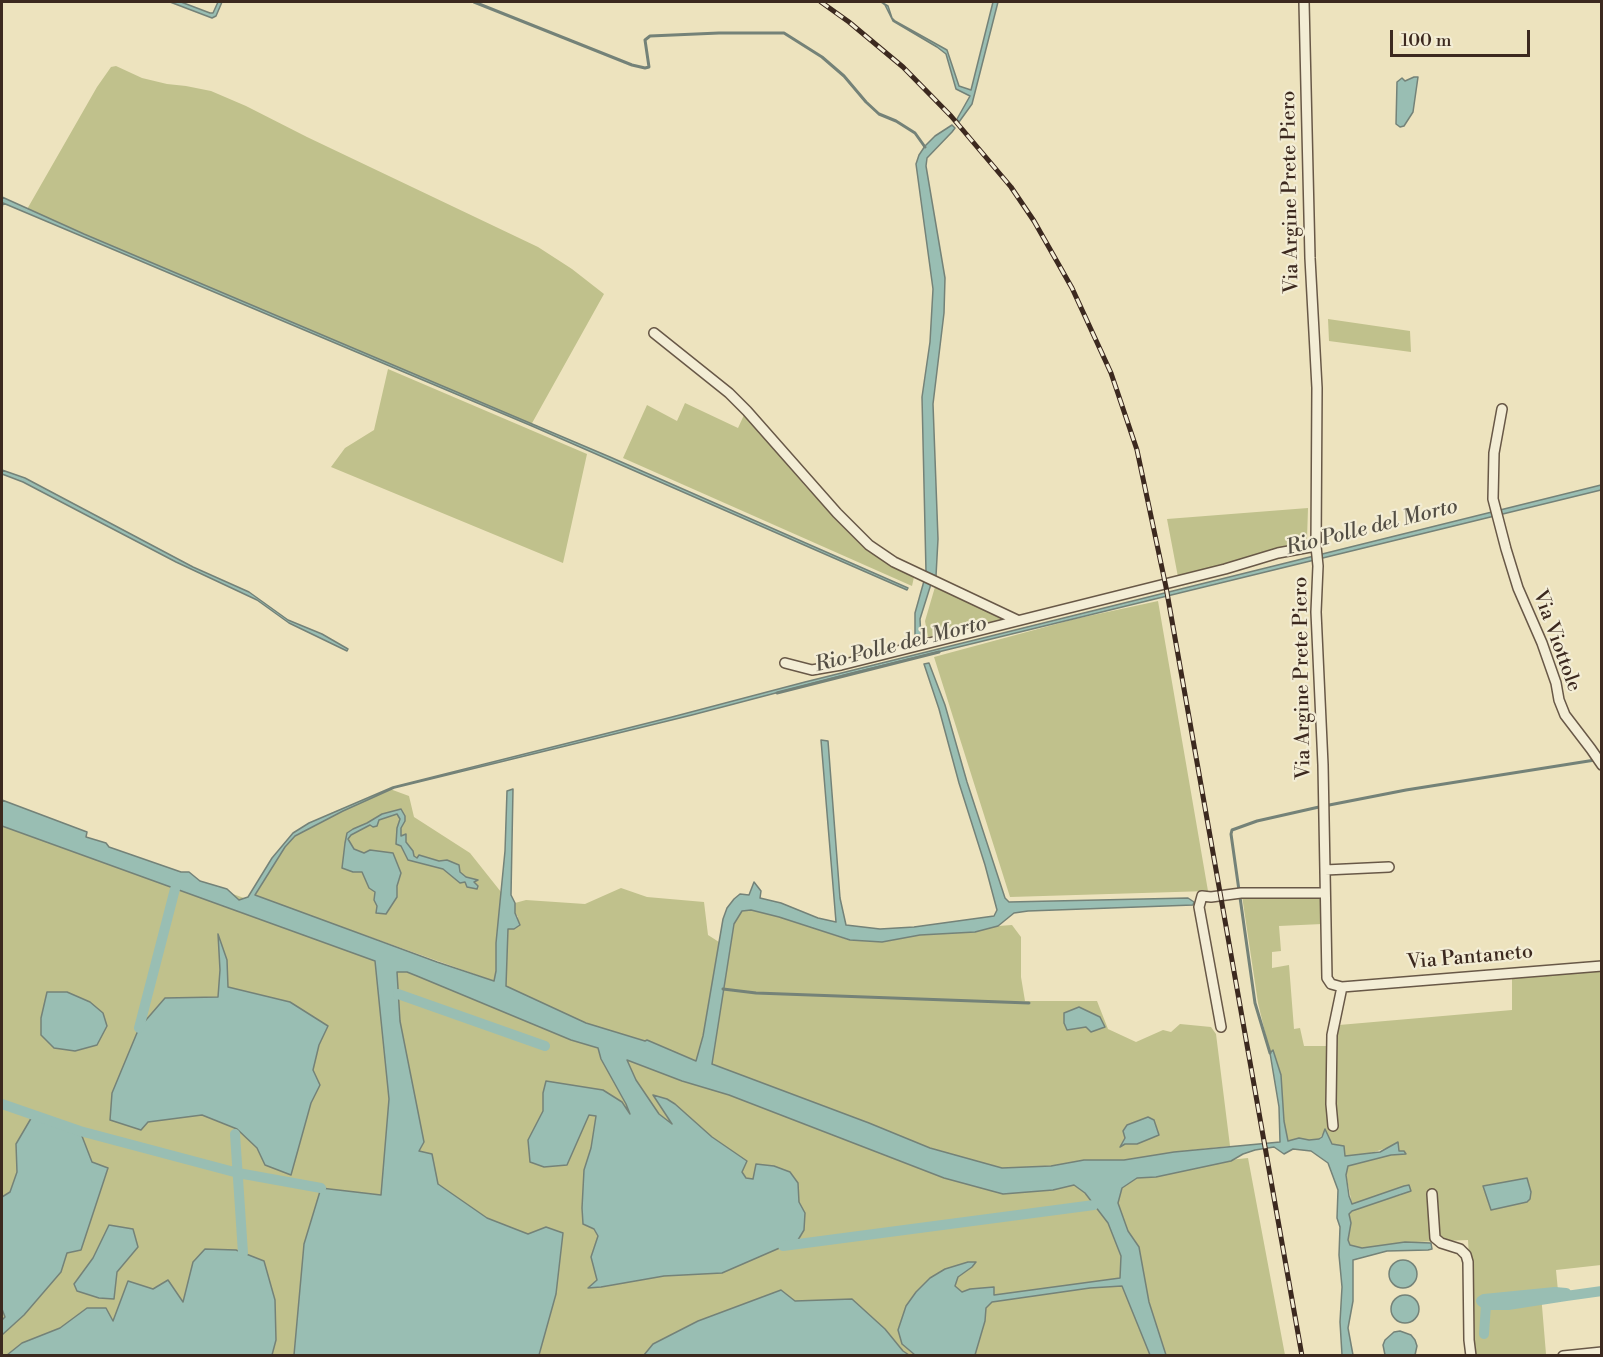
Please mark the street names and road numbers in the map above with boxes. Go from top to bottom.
street label: Via Argine Prete Piero [1277,90,1305,294]
street label: Via Argine Prete Piero [1289,576,1317,780]
street label: Via Viottole [1527,587,1585,695]
street label: Via Pantaneto [1406,941,1534,975]

